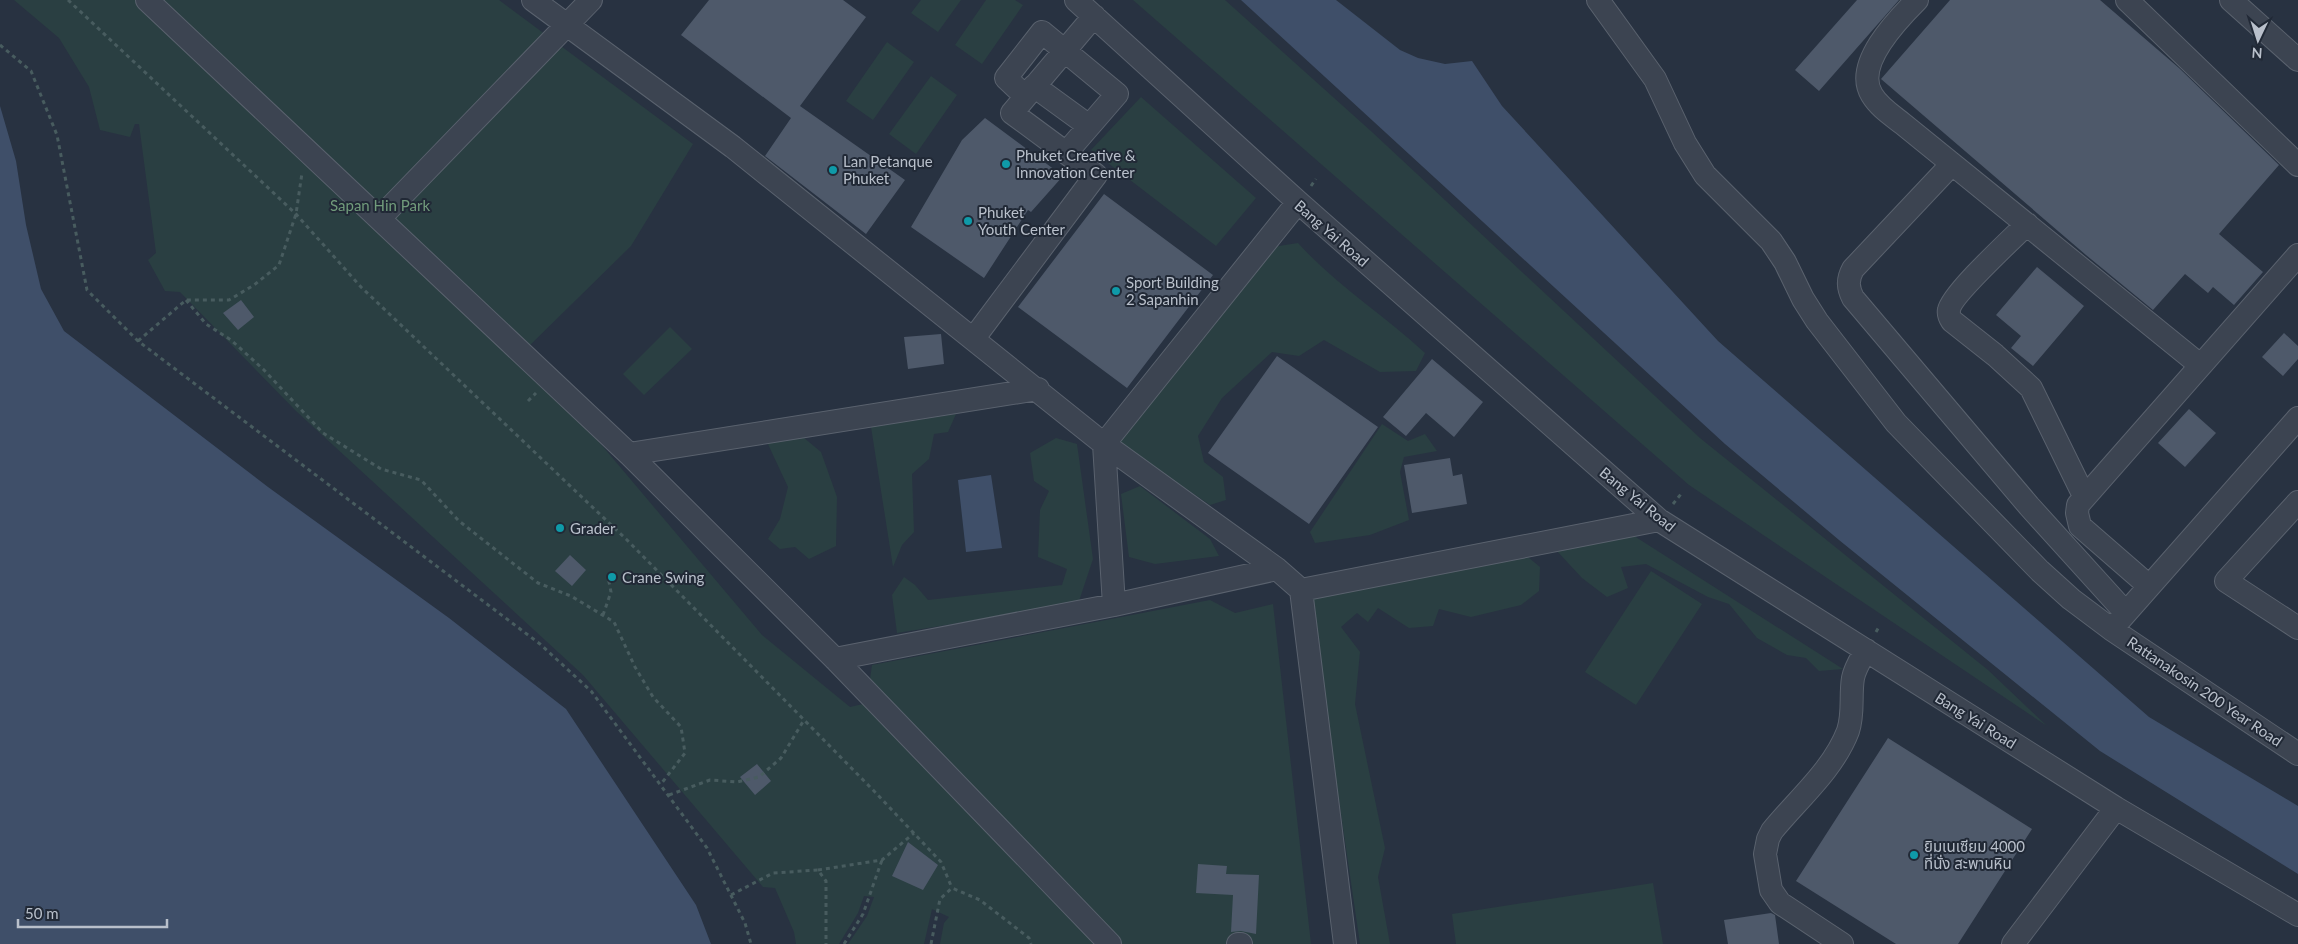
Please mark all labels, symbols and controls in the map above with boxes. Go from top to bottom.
north arrow [2233,15,2283,65]
text: N [2251,45,2263,62]
place label: Phuket Creative & Innovation Center [1016,146,1136,181]
place label: Lan Petanque Phuket [843,152,933,187]
marker: Phuket Creative & Innovation Center [1000,158,1012,170]
marker: Lan Petanque Phuket [827,164,839,176]
park label: Sapan Hin Park [330,196,430,214]
street label: Bang Yai Road [1291,196,1373,270]
place label: Phuket Youth Center [978,203,1065,238]
marker: Phuket Youth Center [962,215,974,227]
place label: Sport Building 2 Sapanhin [1126,273,1219,308]
marker: Sport Building 2 Sapanhin [1110,285,1122,297]
street label: Bang Yai Road [1596,463,1680,535]
place label: Grader [570,519,616,537]
marker: Grader [554,522,566,534]
place label: Crane Swing [622,568,705,586]
marker: Crane Swing [606,571,618,583]
street label: Rattanakosin 200 Year Road [2124,632,2286,750]
street label: Bang Yai Road [1932,688,2020,752]
place label: ยิมเนเซียม 4000 ที่นั่ง สะพานหิน [1924,837,2025,872]
marker: ยิมเนเซียม 4000 ที่นั่ง สะพานหิน [1908,849,1920,861]
scale bar [18,896,166,928]
text: 50 m [25,904,59,922]

